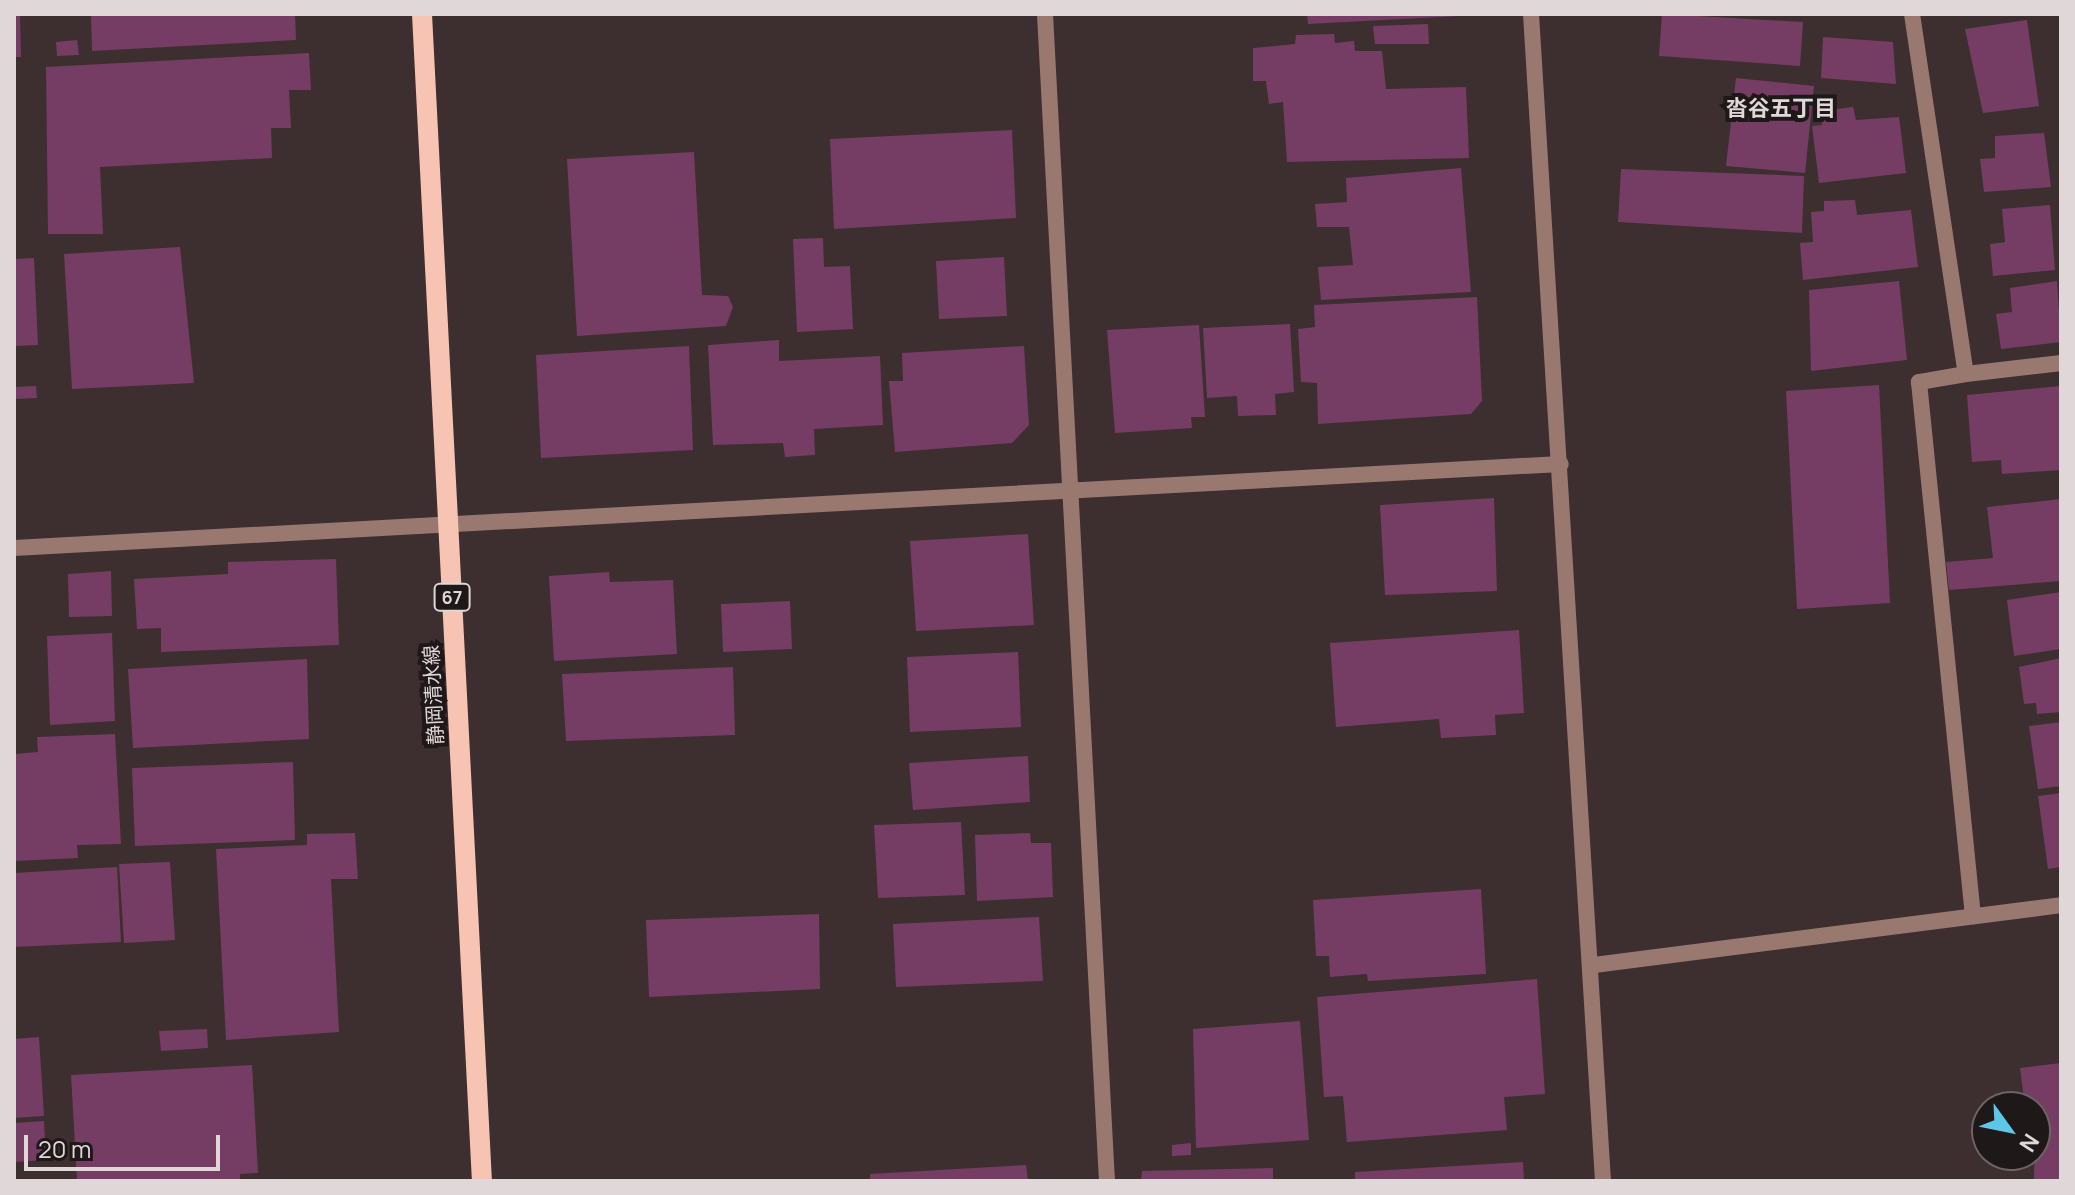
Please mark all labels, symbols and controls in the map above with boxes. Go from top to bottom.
district label: 沓谷五丁目 [1726,96,1836,122]
road number: 67 [432,583,472,611]
street label: 静岡清水線 [418,644,448,746]
north arrow [1971,1091,2051,1171]
scale bar [28,1119,224,1169]
text: N [2013,1128,2046,1158]
text: 20 m [38,1132,91,1165]

